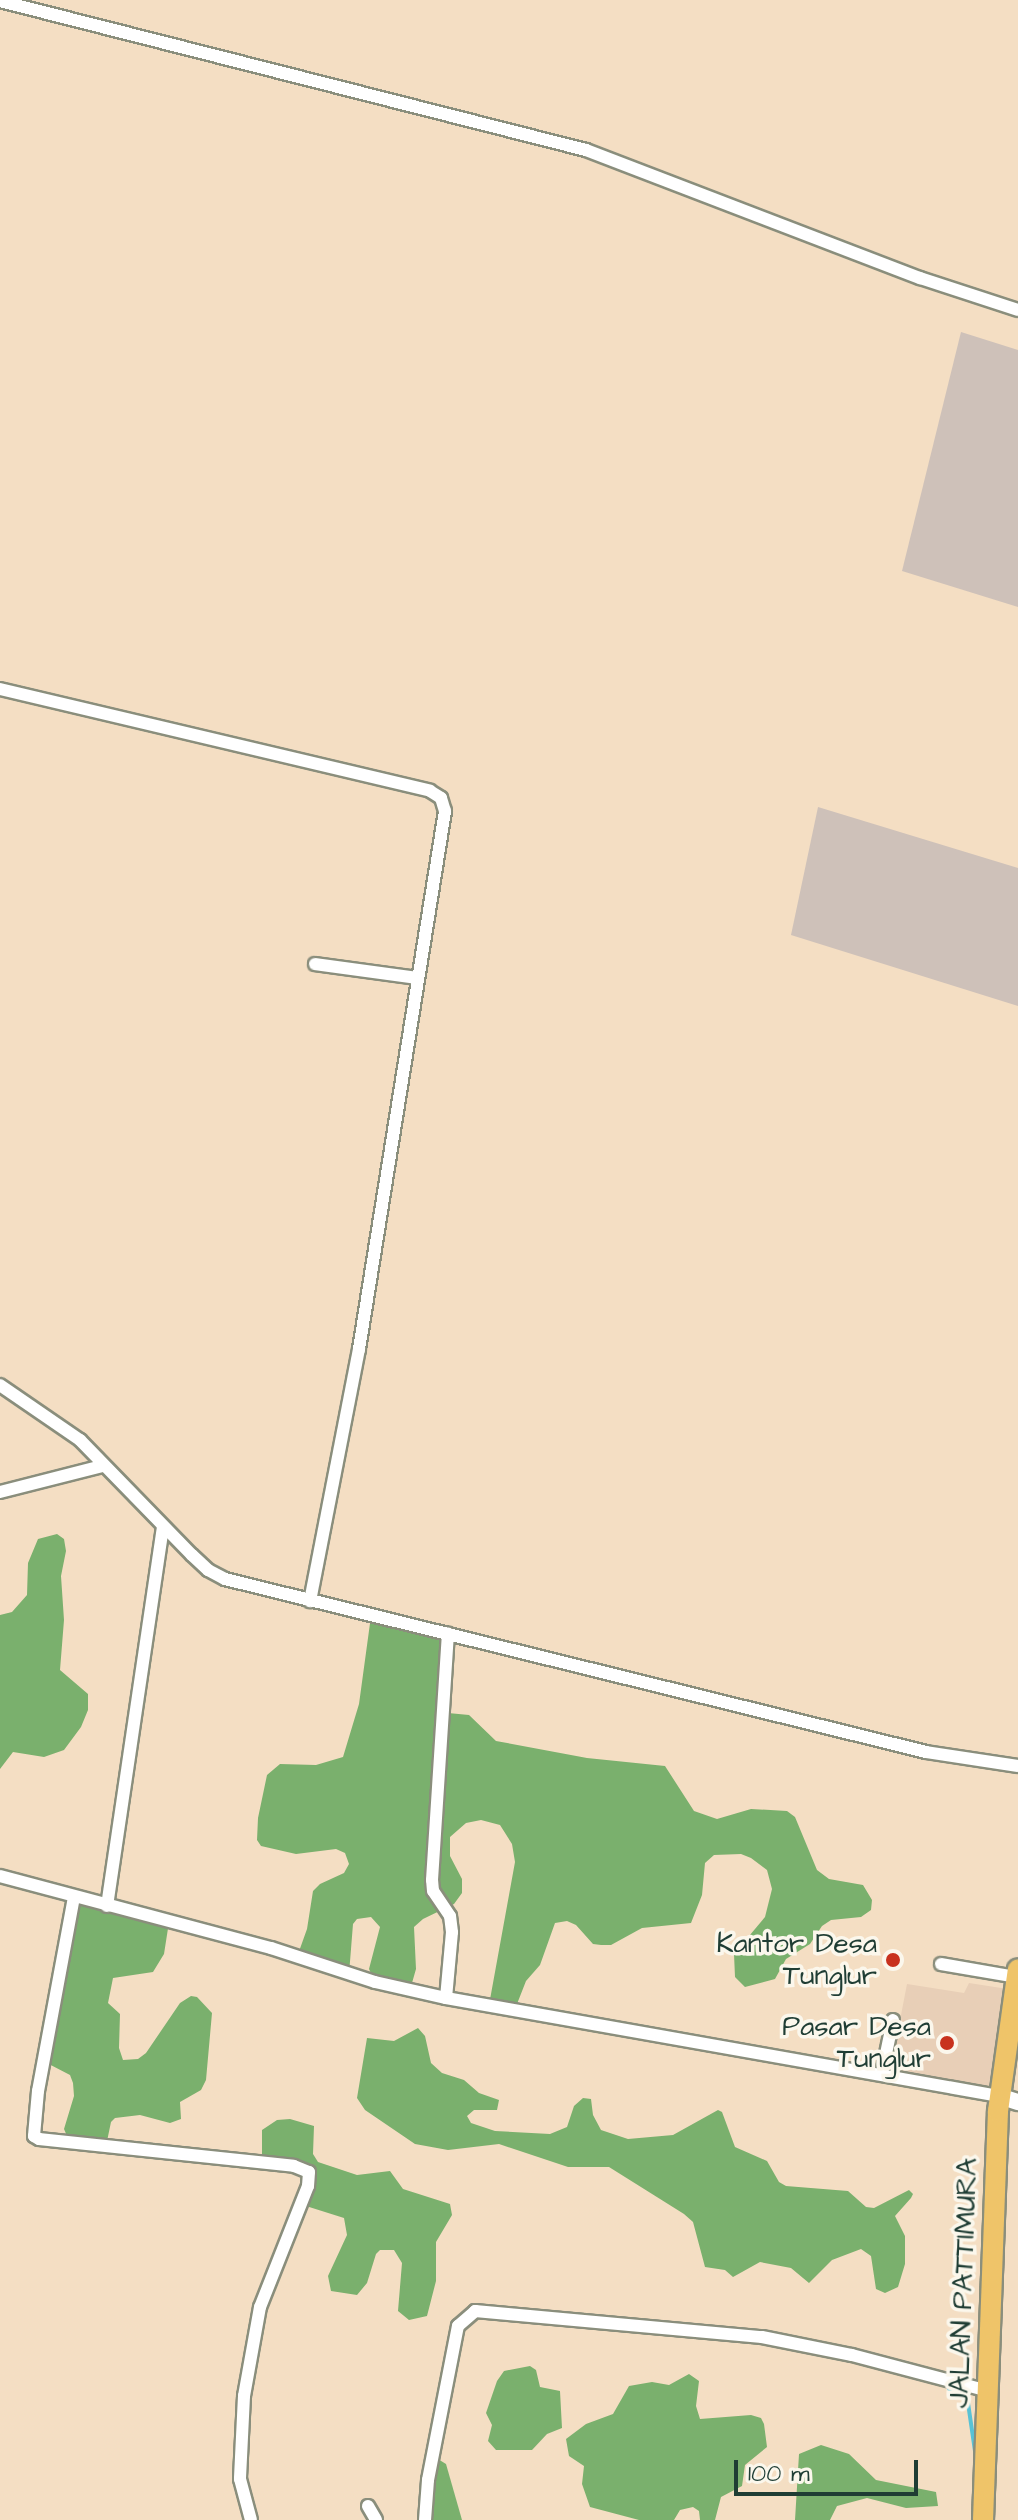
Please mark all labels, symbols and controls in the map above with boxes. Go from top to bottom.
place label: Kantor Desa Tunglur [716,1927,877,1993]
marker: Kantor Desa Tunglur [884,1951,902,1969]
place label: Pasar Desa Tunglur [782,2010,931,2076]
marker: Pasar Desa Tunglur [938,2034,956,2052]
street label: JALAN PATTIMURA [943,2157,985,2409]
scale bar [738,2444,922,2494]
text: 100 m [748,2457,810,2491]

